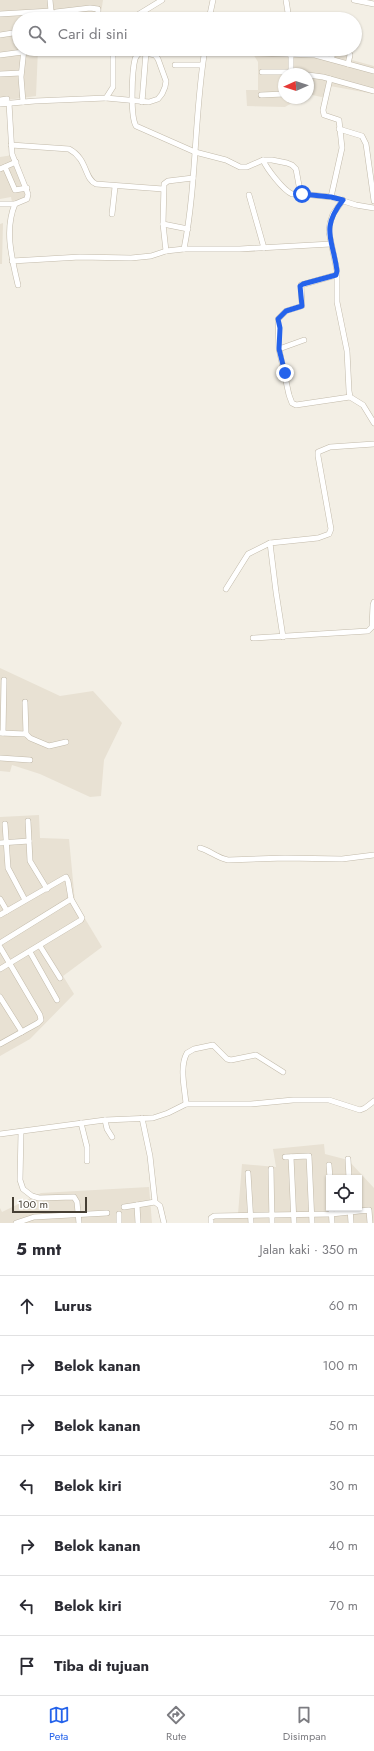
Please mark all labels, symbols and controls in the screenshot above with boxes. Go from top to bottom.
search box [12,12,362,56]
icon: search [26,23,48,45]
text: Cari di sini [58,23,128,45]
north arrow [278,68,314,104]
route start [293,185,311,203]
route end [276,364,294,382]
map controls [326,1175,362,1211]
button: locate [326,1175,362,1211]
scale bar [12,1195,87,1214]
text: 100 m [18,1196,48,1212]
text: 5 mnt [16,1237,61,1261]
text: Jalan kaki · 350 m [260,1240,358,1259]
icon: ahead [16,1295,38,1317]
text: Lurus [54,1295,92,1317]
text: 60 m [329,1296,358,1315]
icon: right [16,1355,38,1377]
text: Belok kanan [54,1355,141,1377]
text: 100 m [323,1356,358,1375]
icon: right [16,1415,38,1437]
text: Belok kanan [54,1415,141,1437]
text: 50 m [329,1416,358,1435]
icon: left [16,1475,38,1497]
text: Belok kiri [54,1475,122,1497]
text: 30 m [329,1476,358,1495]
icon: right [16,1535,38,1557]
text: Belok kanan [54,1535,141,1557]
text: 40 m [329,1536,358,1555]
icon: left [16,1595,38,1617]
text: Belok kiri [54,1595,122,1617]
text: 70 m [329,1596,358,1615]
icon: arrive [16,1655,38,1677]
text: Tiba di tujuan [54,1655,149,1677]
tab: Peta [48,1704,70,1744]
tab: Rute [165,1704,187,1744]
tab: Disimpan [283,1704,326,1744]

